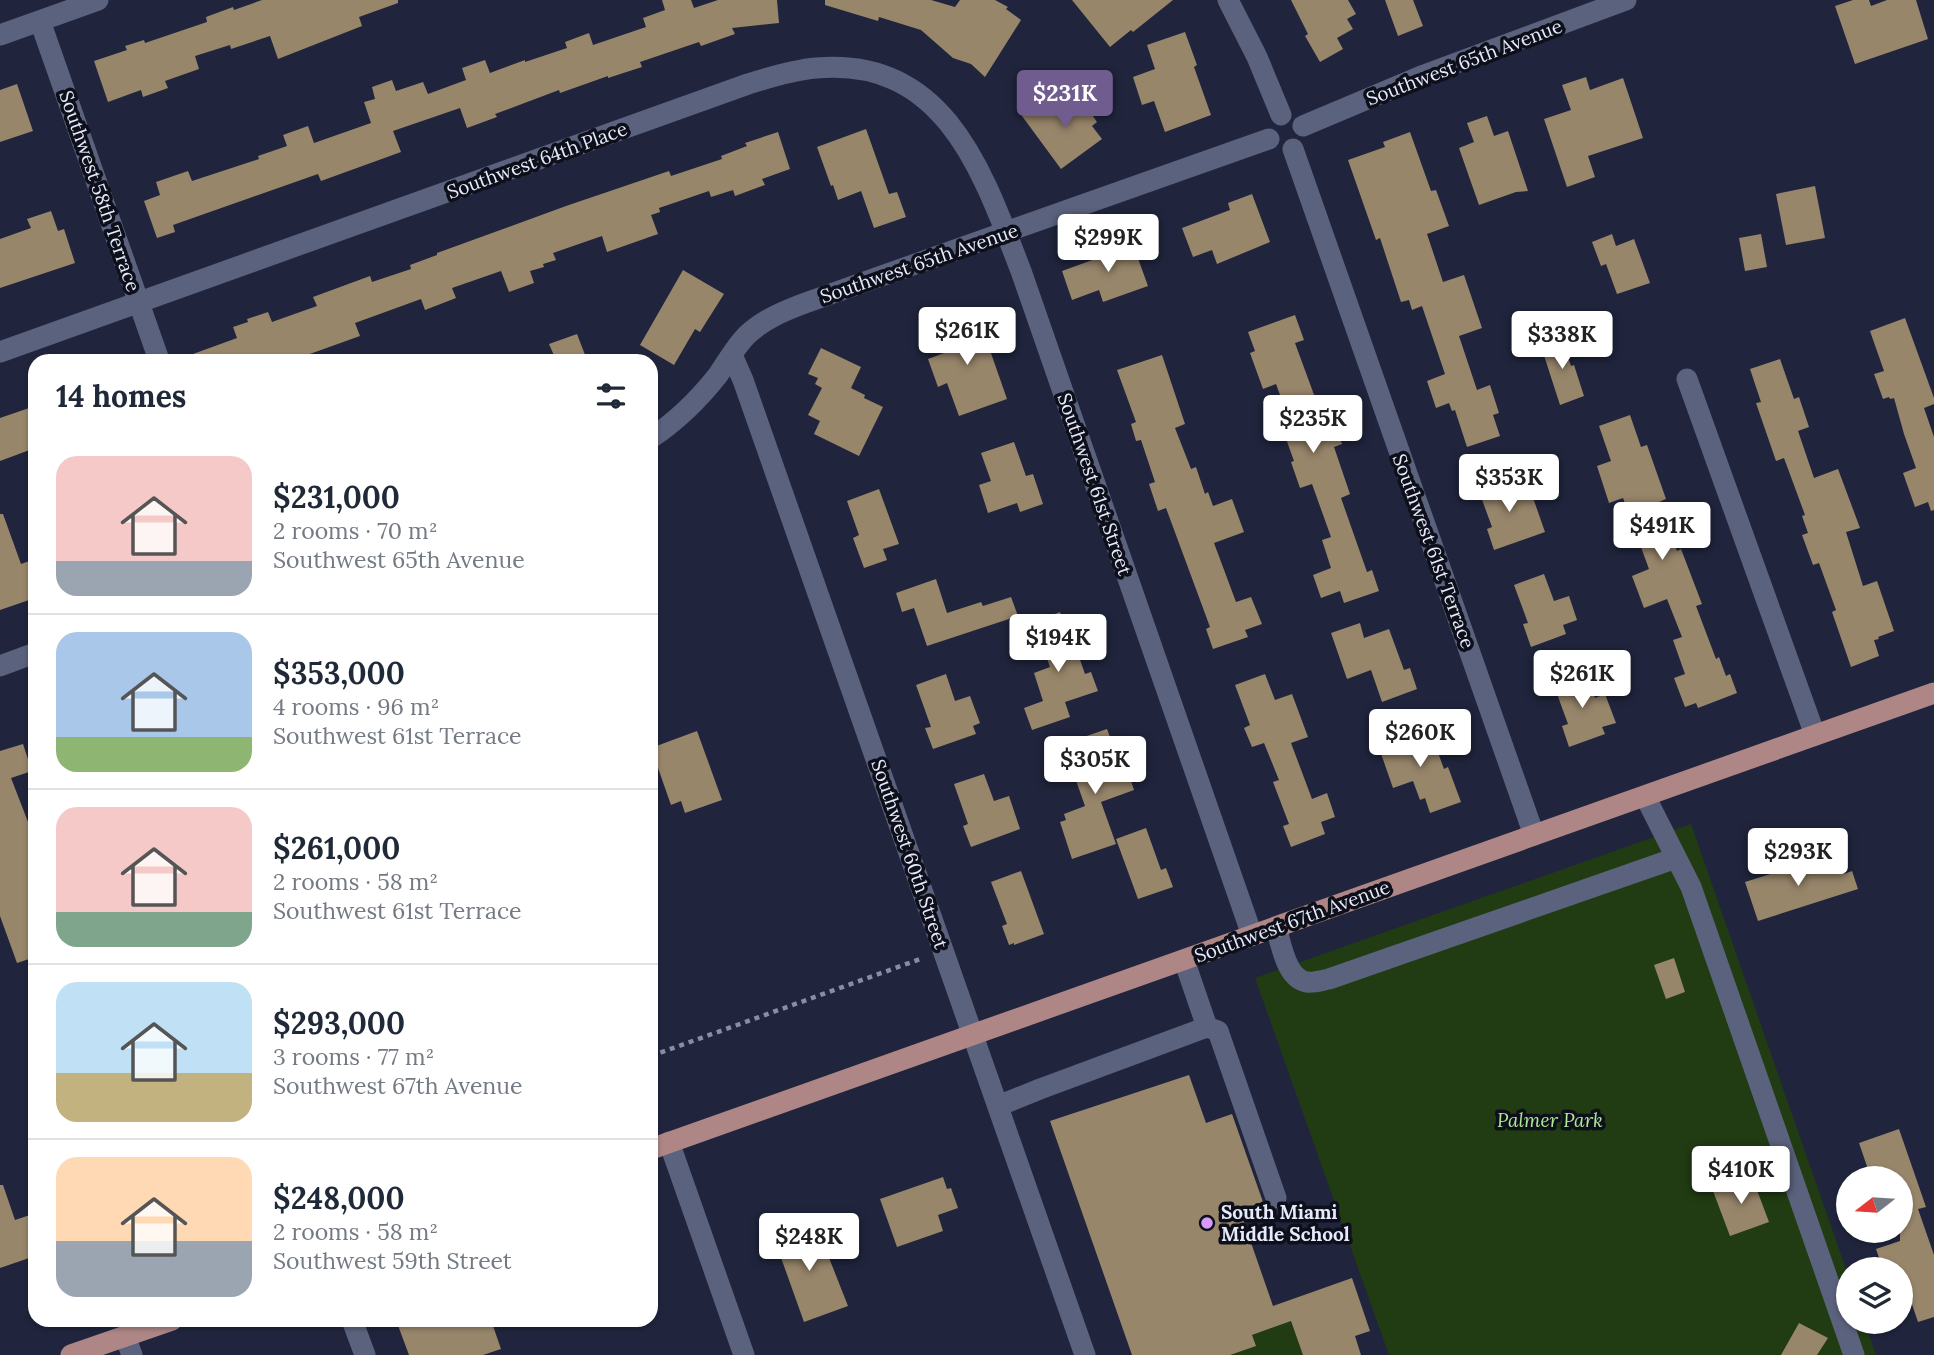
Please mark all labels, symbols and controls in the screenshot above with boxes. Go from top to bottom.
street label: Southwest 65th Avenue [1363,14,1565,110]
pin: $231K [1016,71,1114,130]
text: $231K [1033,78,1097,107]
street label: Southwest 58th Terrace [54,87,146,295]
street label: Southwest 64th Place [444,116,630,204]
pin: $299K [1059,215,1157,274]
street label: Southwest 65th Avenue [817,218,1021,308]
text: $299K [1074,222,1142,251]
pin: $261K [918,308,1016,367]
pin: $338K [1513,312,1611,371]
text: $261K [935,315,999,344]
text: $338K [1528,319,1596,348]
text: 14 homes [56,377,186,415]
icon: filters [592,377,630,415]
street label: Southwest 61st Street [1053,390,1138,579]
pin: $235K [1264,396,1362,455]
text: $235K [1279,403,1347,432]
street label: Southwest 61st Terrace [1388,450,1480,652]
pin: $353K [1460,454,1558,514]
text: $353K [1475,462,1543,491]
text: $231,000 [273,478,400,516]
icon: home [112,484,196,568]
pin: $491K [1613,503,1711,562]
text: $491K [1629,510,1695,539]
text: 2 rooms · 70 m² [273,516,438,545]
text: Southwest 65th Avenue [273,545,525,574]
pin: $194K [1009,614,1107,674]
text: $194K [1025,622,1091,651]
pin: $261K [1533,650,1631,710]
text: $353,000 [273,654,405,692]
text: $261K [1550,658,1614,687]
icon: home [112,660,196,744]
text: 4 rooms · 96 m² [273,692,439,721]
pin: $260K [1371,710,1469,769]
text: $260K [1385,717,1455,746]
text: Southwest 61st Terrace [273,721,522,750]
pin: $305K [1046,736,1144,796]
text: $305K [1060,744,1130,773]
street label: Southwest 60th Street [866,756,954,952]
pin: $293K [1749,828,1847,888]
text: $261,000 [273,829,400,867]
icon: home [112,835,196,919]
text: $293K [1764,836,1832,865]
text: 2 rooms · 58 m² [273,867,438,896]
street label: Southwest 67th Avenue [1191,874,1393,968]
text: Southwest 61st Terrace [273,896,522,925]
text: $293,000 [273,1004,405,1042]
icon: home [112,1010,196,1094]
text: 3 rooms · 77 m² [273,1042,434,1071]
text: Southwest 67th Avenue [273,1071,523,1100]
park label: Palmer Park [1497,1108,1603,1132]
pin: $410K [1692,1146,1790,1206]
text: $410K [1708,1154,1774,1183]
north arrow [1836,1166,1913,1242]
map controls [1836,1166,1913,1334]
text: $248,000 [273,1179,405,1217]
icon: home [112,1185,196,1269]
place label: South Miami Middle School [1221,1200,1350,1246]
pin: $248K [760,1214,858,1273]
marker: South Miami Middle School [1199,1215,1215,1231]
text: 2 rooms · 58 m² [273,1217,438,1246]
text: $248K [775,1221,843,1250]
text: Southwest 59th Street [273,1246,512,1275]
button: layers [1836,1257,1913,1334]

